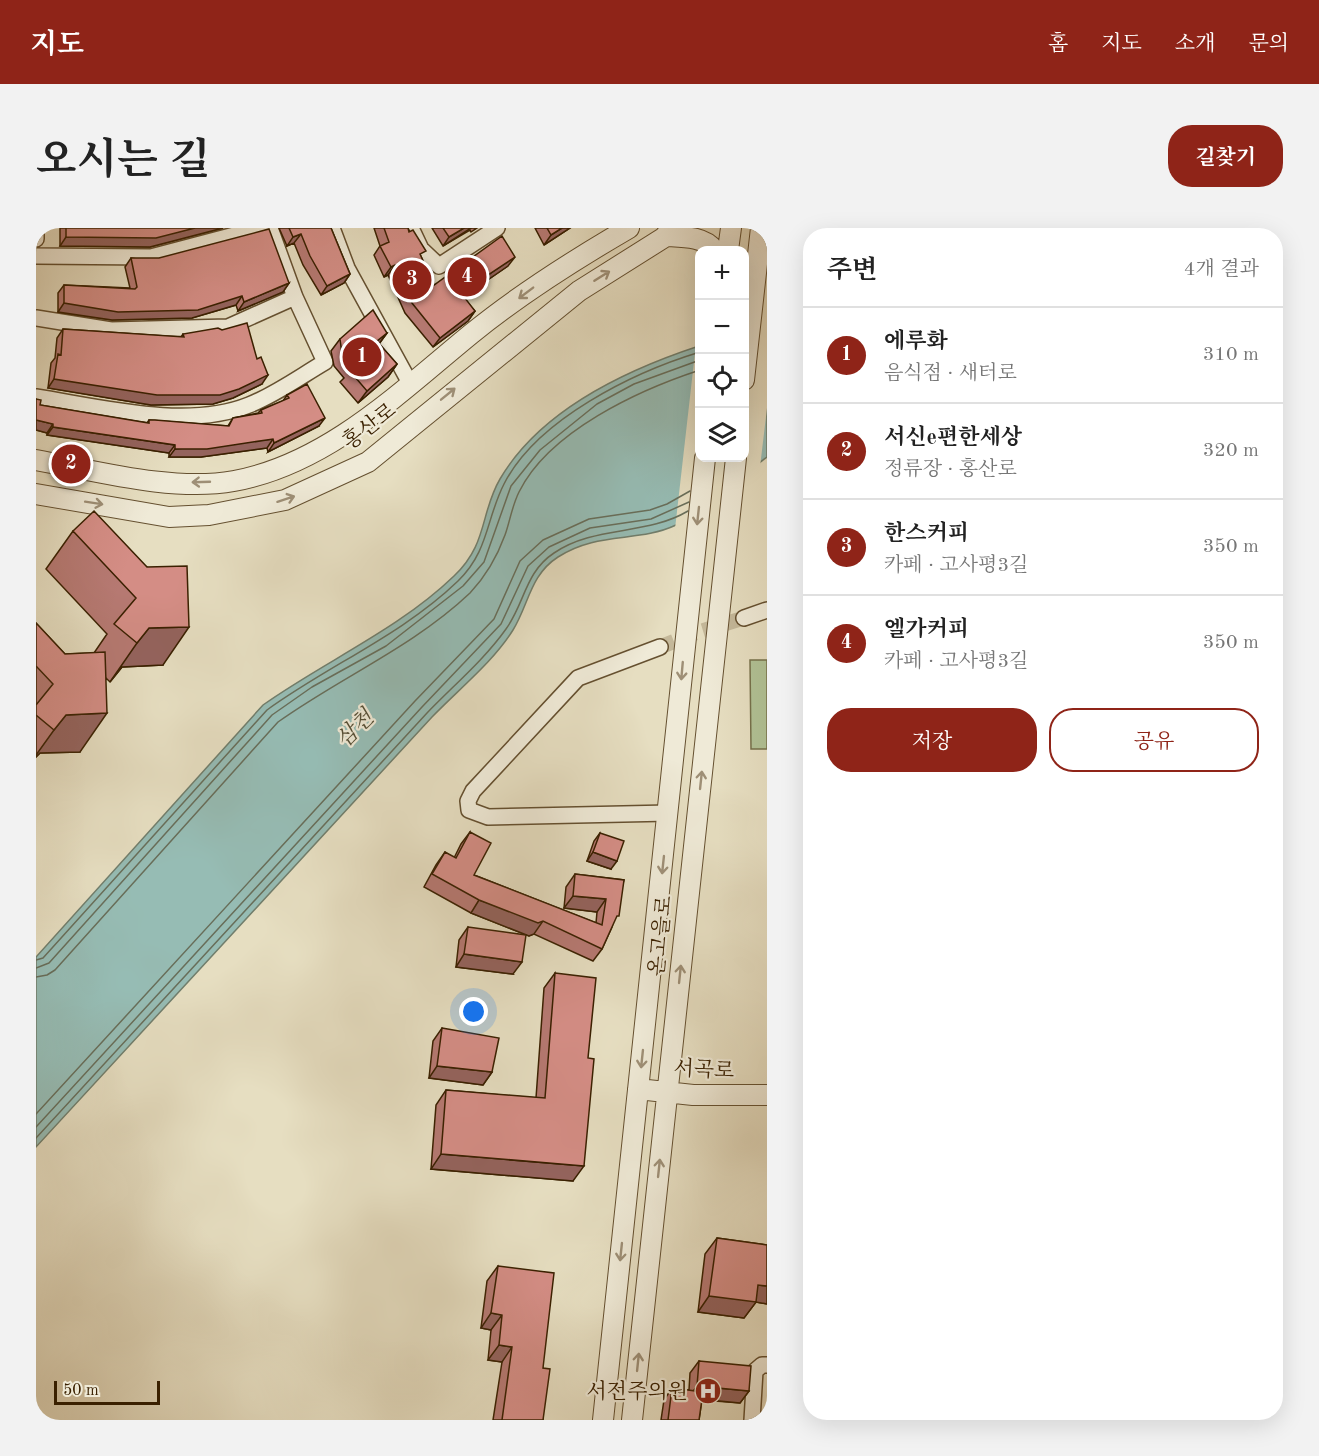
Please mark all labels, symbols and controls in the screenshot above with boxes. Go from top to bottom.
text: 지도 [30,32,84,60]
text: 홈 [1048,34,1068,55]
text: 지도 [1101,34,1142,55]
text: 소개 [1175,34,1215,55]
text: 문의 [1248,34,1289,55]
button: 길찾기 [1168,125,1283,187]
text: 오시는 길 [36,141,210,183]
map controls [695,246,749,462]
button: + [695,246,749,300]
pin: 4 [448,254,486,300]
pin: 3 [392,257,431,302]
text: 주변 [827,258,877,284]
text: 4개 결과 [1184,260,1259,280]
one-way arrow [593,269,610,281]
one-way arrow [518,286,534,299]
button: − [695,300,749,354]
text: 에루화 [884,331,948,353]
pin: 1 [342,334,382,380]
text: 1 [841,345,852,365]
text: 310 m [1203,345,1259,365]
button: locate [695,354,749,408]
text: 음식점 · 새터로 [884,364,1017,384]
one-way arrow [440,388,456,401]
street label: 홍산로 [338,398,400,454]
button: layers [695,408,749,462]
text: 서신e편한세상 [884,427,1022,449]
text: 2 [841,441,852,461]
text: 320 m [1203,441,1259,461]
pin: 2 [51,442,90,486]
text: 정류장 · 홍산로 [884,460,1017,480]
one-way arrow [191,476,211,488]
one-way arrow [276,493,295,504]
one-way arrow [83,498,103,509]
one-way arrow [692,505,703,525]
text: 한스커피 [884,523,969,545]
text: 3 [841,537,852,557]
text: 350 m [1203,537,1259,557]
text: 카페 · 고사평3길 [884,556,1028,576]
text: 엘가커피 [884,619,969,641]
text: 4 [841,633,852,653]
text: 350 m [1203,633,1259,653]
text: 카페 · 고사평3길 [884,652,1028,672]
one-way arrow [676,660,687,680]
water label: 삼천 [331,704,379,752]
button: 저장 [827,708,1037,772]
button: 공유 [1049,708,1259,772]
one-way arrow [696,771,707,791]
one-way arrow [658,854,669,874]
street label: 온고을로 [646,895,676,978]
one-way arrow [675,965,686,985]
your location [459,997,488,1026]
one-way arrow [636,1048,647,1068]
street label: 서곡로 [673,1056,735,1083]
one-way arrow [654,1159,665,1178]
one-way arrow [615,1242,626,1262]
one-way arrow [633,1352,644,1372]
hospital icon: 서전주의원 [693,1376,723,1406]
scale bar [54,1378,160,1406]
place label: 서전주의원 [587,1380,688,1403]
text: 50 m [63,1383,99,1399]

